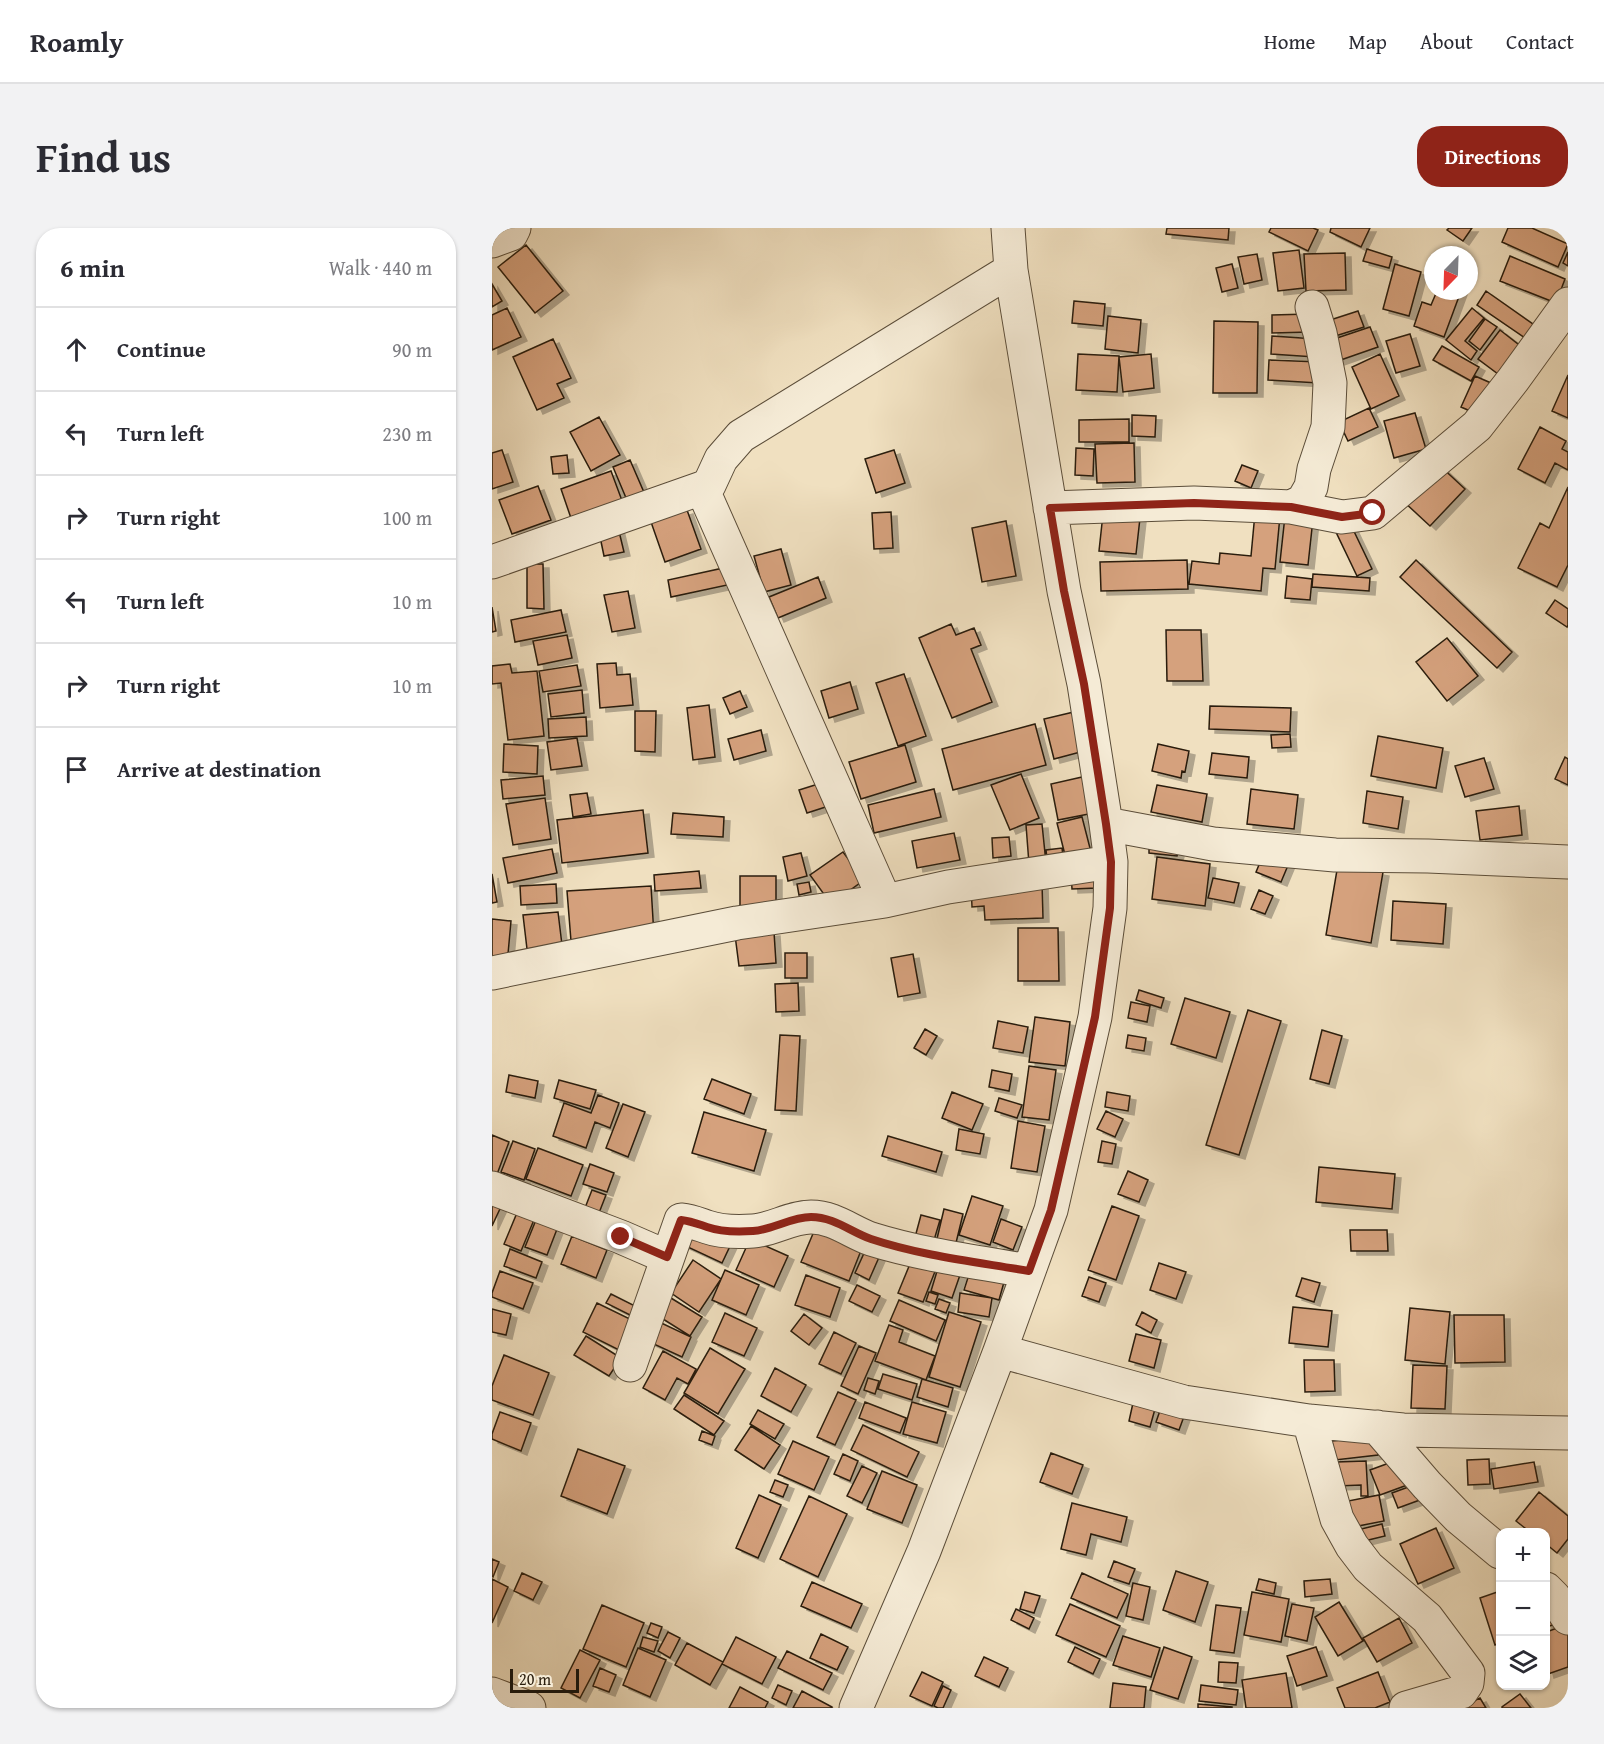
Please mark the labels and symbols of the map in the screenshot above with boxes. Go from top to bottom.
north arrow [1424,246,1478,300]
route start [1359,499,1385,525]
route end [607,1223,633,1249]
scale bar [510,1666,579,1694]

